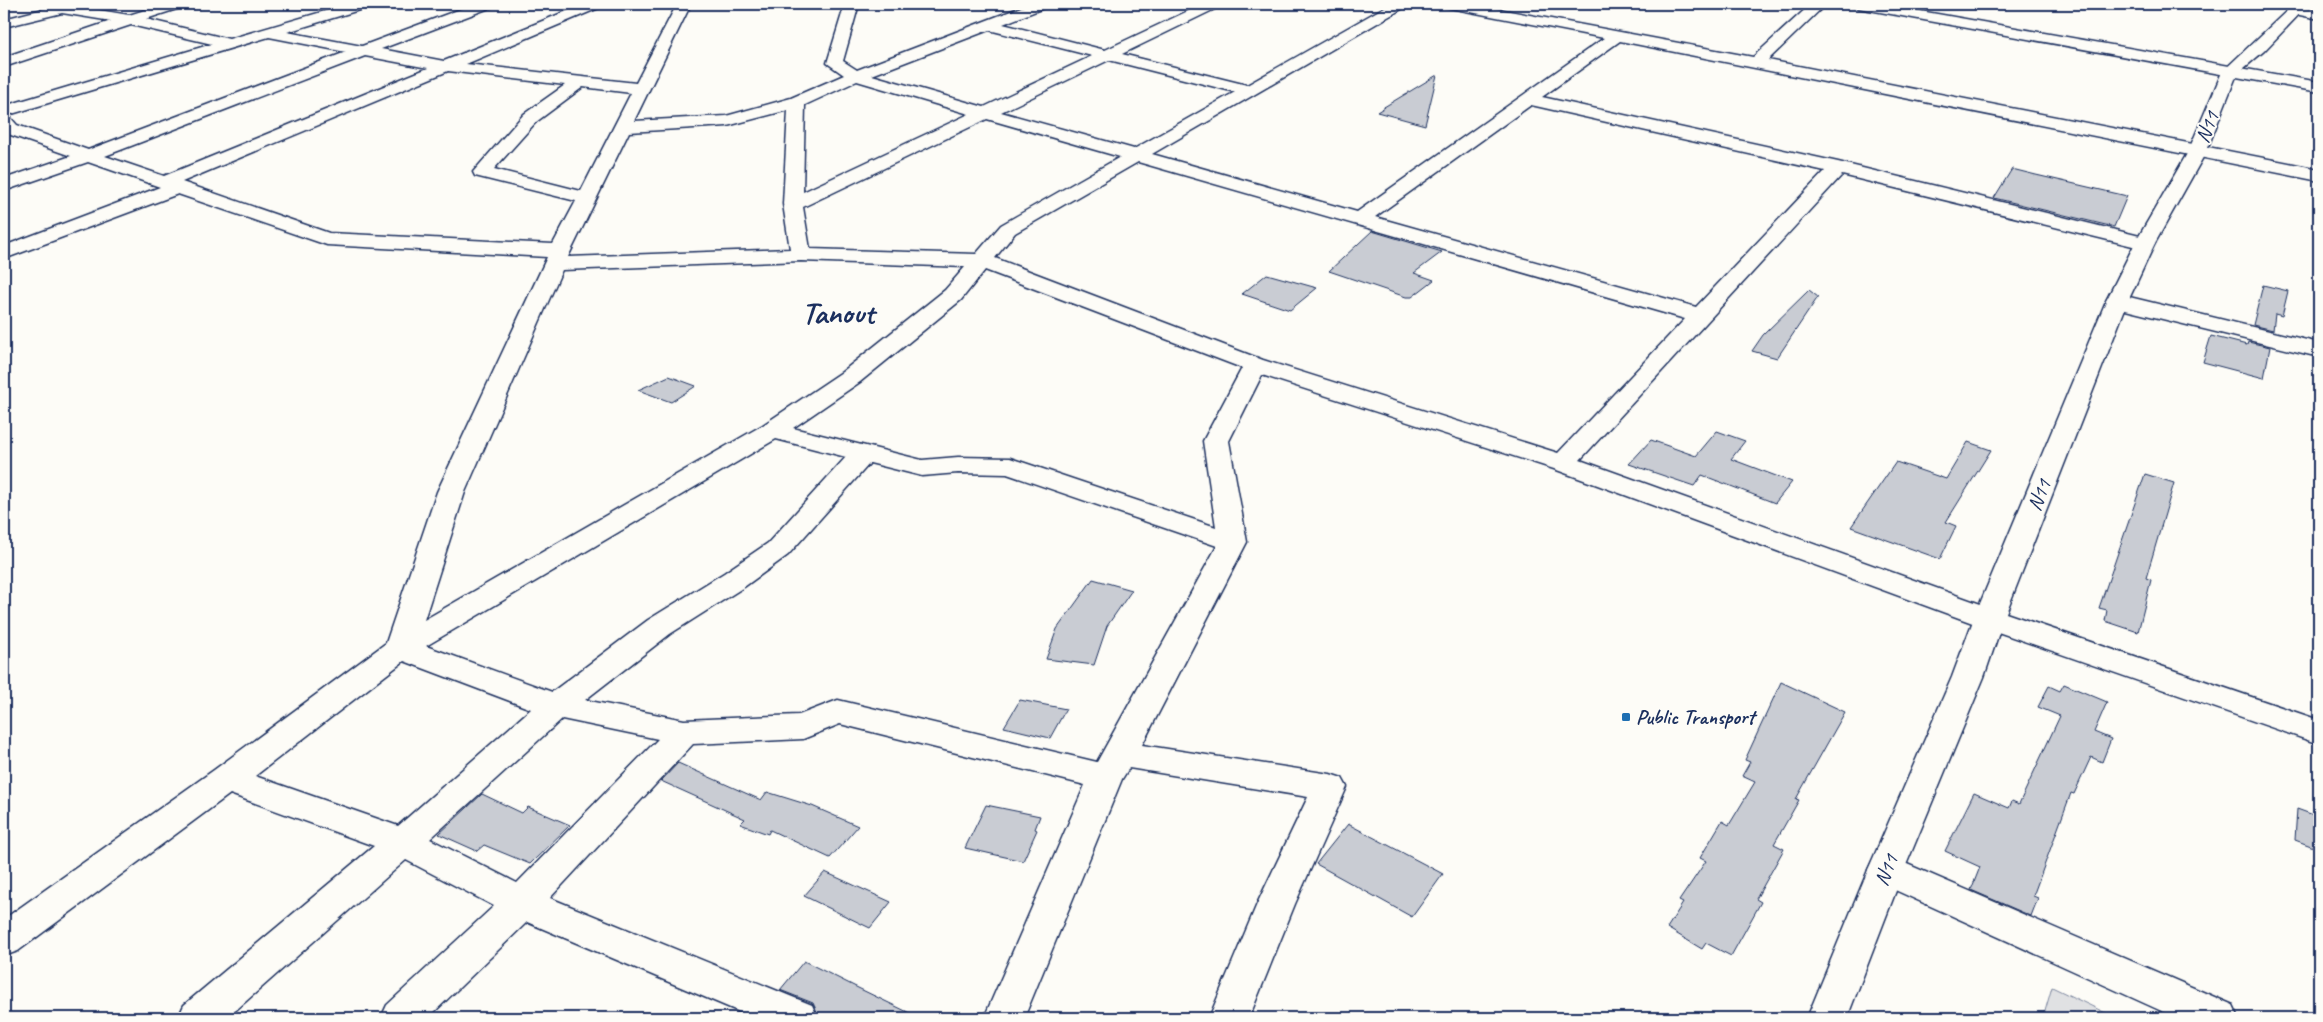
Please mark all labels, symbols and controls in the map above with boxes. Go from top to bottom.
street label: N11 [2189,106,2226,146]
district label: Tanout [802,293,878,332]
street label: N11 [2021,474,2058,514]
place label: Public Transport [1636,704,1757,730]
marker: Public Transport [1620,711,1632,723]
street label: N11 [1868,849,1905,889]

